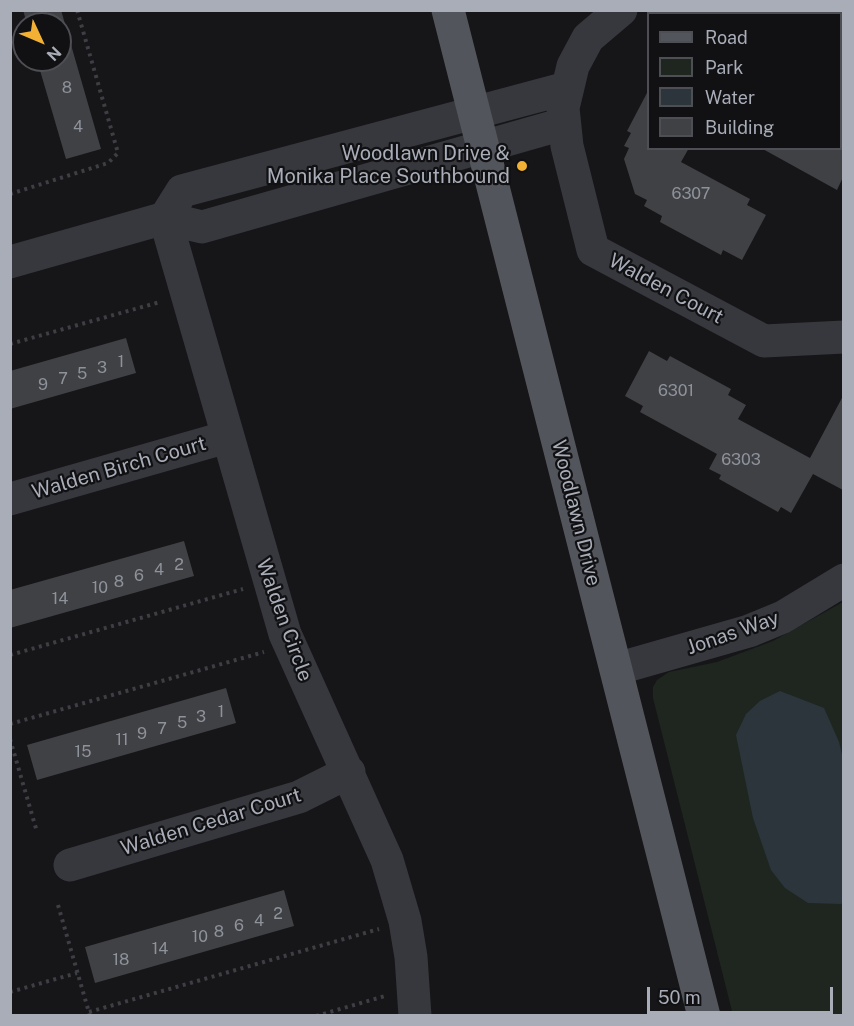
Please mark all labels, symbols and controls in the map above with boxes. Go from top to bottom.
north arrow [12,12,72,72]
legend [647,12,842,150]
text: Road [705,27,748,48]
text: N [43,42,65,65]
text: Park [705,57,743,78]
house number: 8 [62,78,72,98]
text: Water [705,87,755,108]
house number: 4 [73,117,83,137]
text: Building [705,117,774,138]
place label: Woodlawn Drive & Monika Place Southbound [267,142,510,189]
marker: Woodlawn Drive & Monika Place Southbound [515,159,529,173]
house number: 6307 [672,184,710,204]
street label: Walden Court [605,249,727,329]
house number: 1 [118,352,124,372]
house number: 3 [97,358,107,378]
house number: 5 [77,364,87,384]
house number: 7 [58,369,68,389]
house number: 9 [38,375,48,395]
house number: 6301 [658,381,694,401]
street label: Walden Birch Court [29,432,209,504]
street label: Woodlawn Drive [546,438,606,588]
house number: 6303 [721,450,761,470]
house number: 2 [174,555,184,575]
street label: Walden Circle [251,555,317,685]
house number: 4 [154,560,164,580]
house number: 6 [134,566,144,586]
house number: 8 [114,572,124,592]
house number: 10 [92,578,108,598]
house number: 14 [52,589,68,609]
street label: Jonas Way [684,606,782,660]
house number: 1 [218,702,224,722]
house number: 3 [196,707,206,727]
house number: 5 [177,713,187,733]
house number: 7 [157,719,167,739]
house number: 9 [137,724,147,744]
house number: 11 [115,730,129,750]
house number: 15 [75,742,91,762]
street label: Walden Cedar Court [118,783,304,861]
house number: 2 [273,904,283,924]
house number: 4 [254,911,264,931]
house number: 6 [234,916,244,936]
house number: 8 [214,922,224,942]
house number: 10 [192,927,208,947]
house number: 14 [152,939,168,959]
house number: 18 [113,950,129,970]
scale bar [650,975,836,1013]
text: 50 m [658,987,701,1008]

